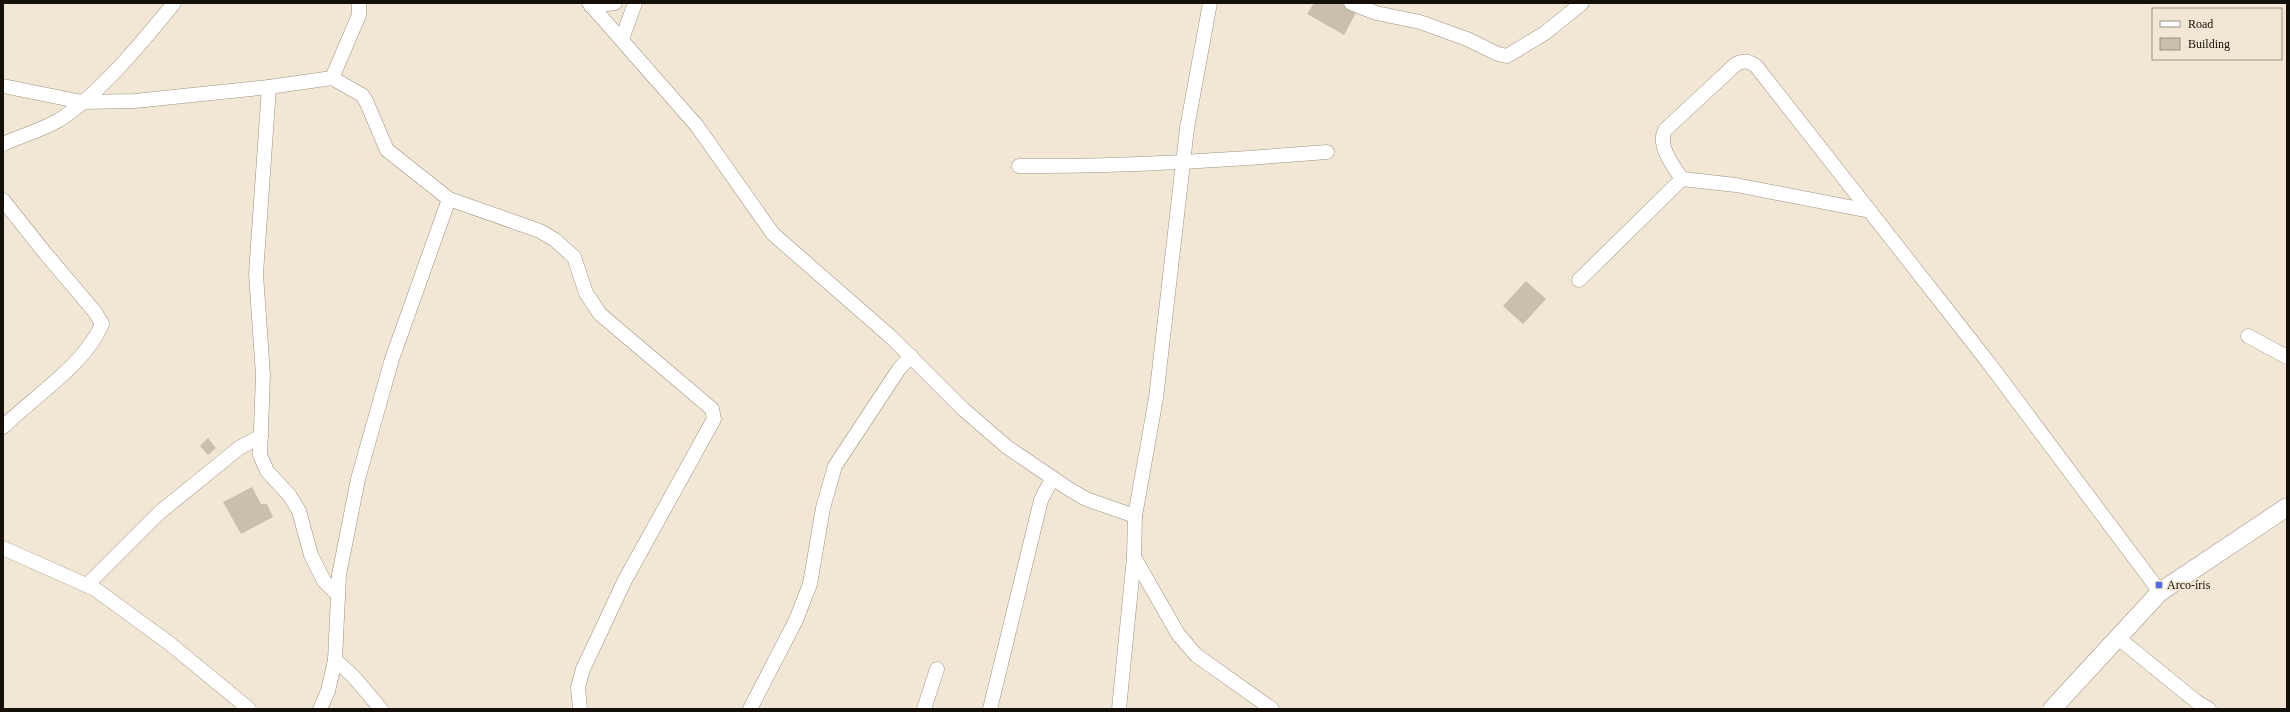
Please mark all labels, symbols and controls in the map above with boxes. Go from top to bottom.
legend [2152,8,2282,60]
text: Road [2188,17,2213,31]
text: Building [2188,37,2230,51]
place label: Arco-íris [2167,578,2211,592]
marker: Arco-íris [2154,580,2164,590]

